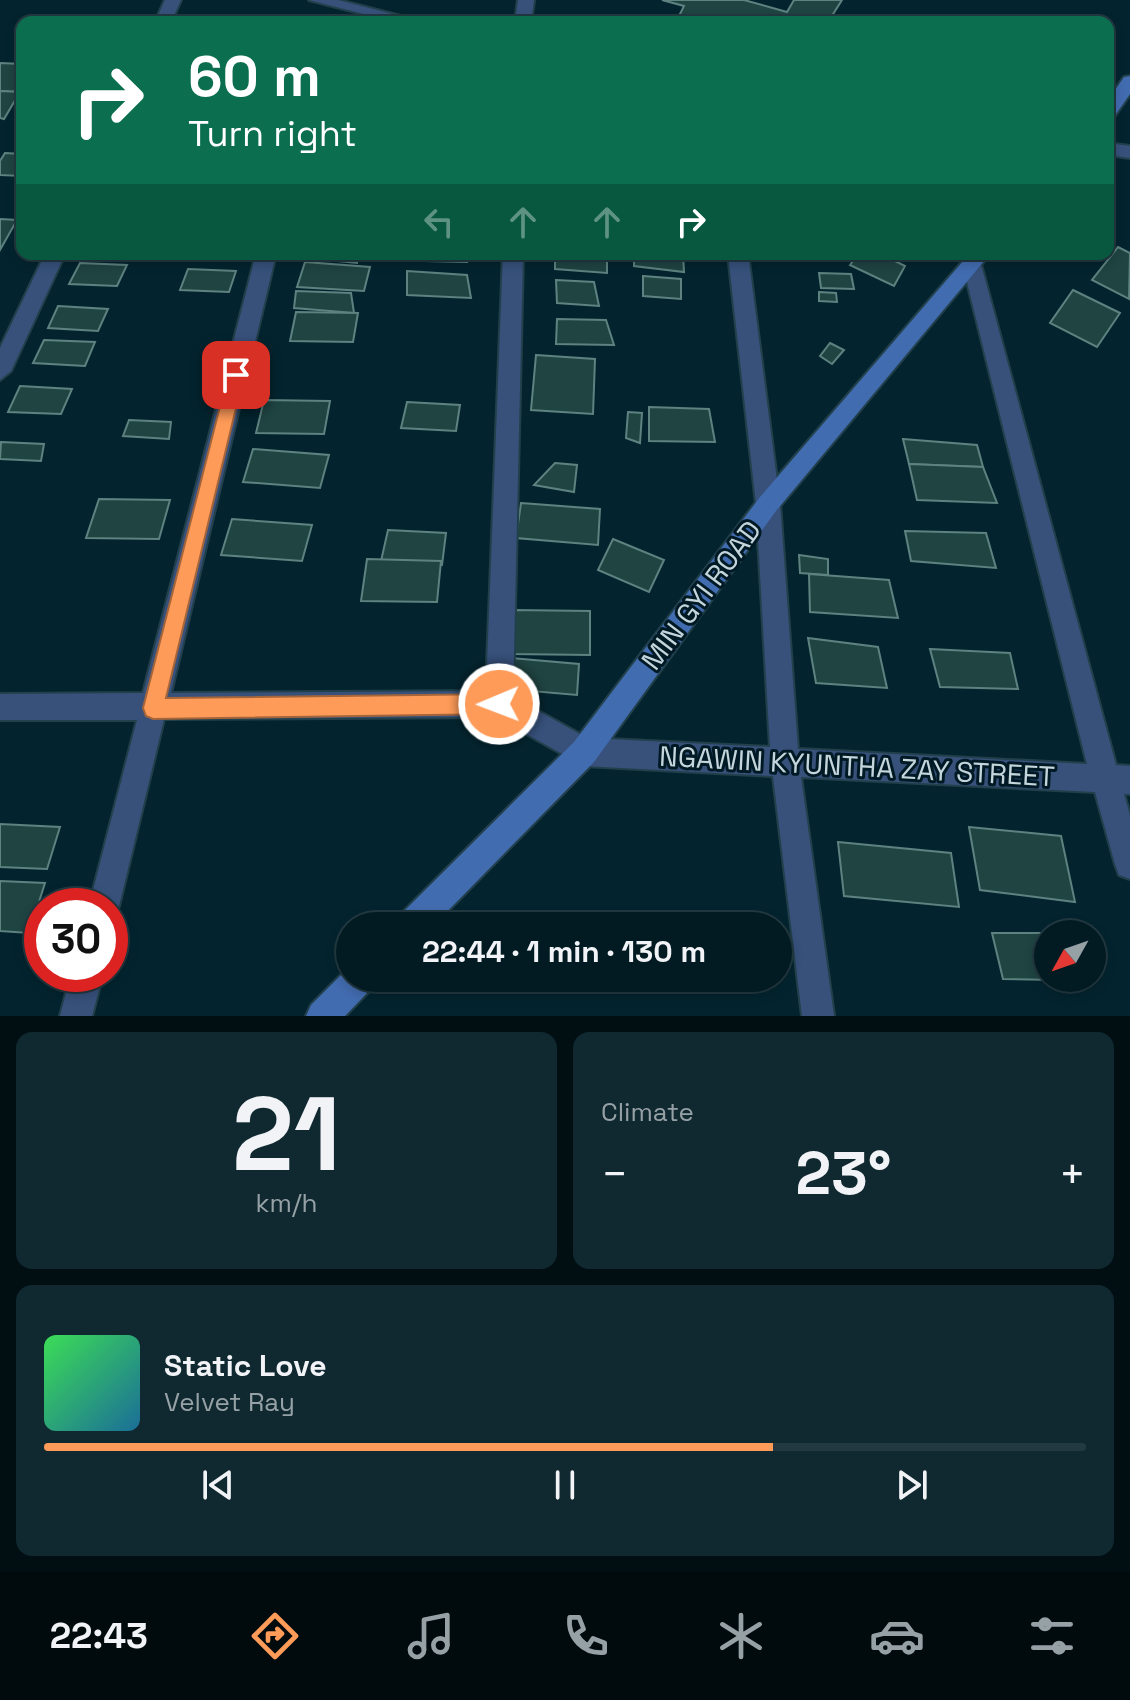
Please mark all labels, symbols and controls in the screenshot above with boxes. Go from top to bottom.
text: 60 m [188,41,321,112]
icon: right [56,48,160,152]
text: Turn right [188,111,357,157]
icon: left [417,200,461,244]
icon: ahead [501,200,545,244]
icon: ahead [585,200,629,244]
icon: right [669,200,713,244]
pin [202,341,270,409]
icon: arrive [214,353,258,397]
street label: MIN GYI ROAD [633,513,769,677]
position arrow [457,662,541,746]
street label: NGAWIN KYUNTHA ZAY STREET [658,738,1056,794]
speed limit sign: 30 [24,888,128,992]
north arrow [1034,920,1106,992]
map controls [1034,920,1106,992]
text: 22:44 · 1 min · 130 m [422,932,706,971]
text: 21 [232,1068,341,1200]
text: Climate [601,1095,694,1129]
text: 23° [796,1135,891,1212]
text: − [601,1146,628,1202]
text: + [1059,1146,1086,1202]
text: km/h [256,1186,317,1220]
text: Static Love [164,1346,327,1385]
text: Velvet Ray [164,1385,295,1419]
icon: previous [196,1463,240,1507]
icon: pause [543,1463,587,1507]
icon: next [890,1463,934,1507]
icon: directions [247,1608,303,1664]
icon: music [403,1608,459,1664]
icon: phone [558,1608,614,1664]
icon: climate [713,1608,769,1664]
icon: car [869,1608,925,1664]
icon: filters [1024,1608,1080,1664]
text: 22:43 [50,1613,148,1659]

